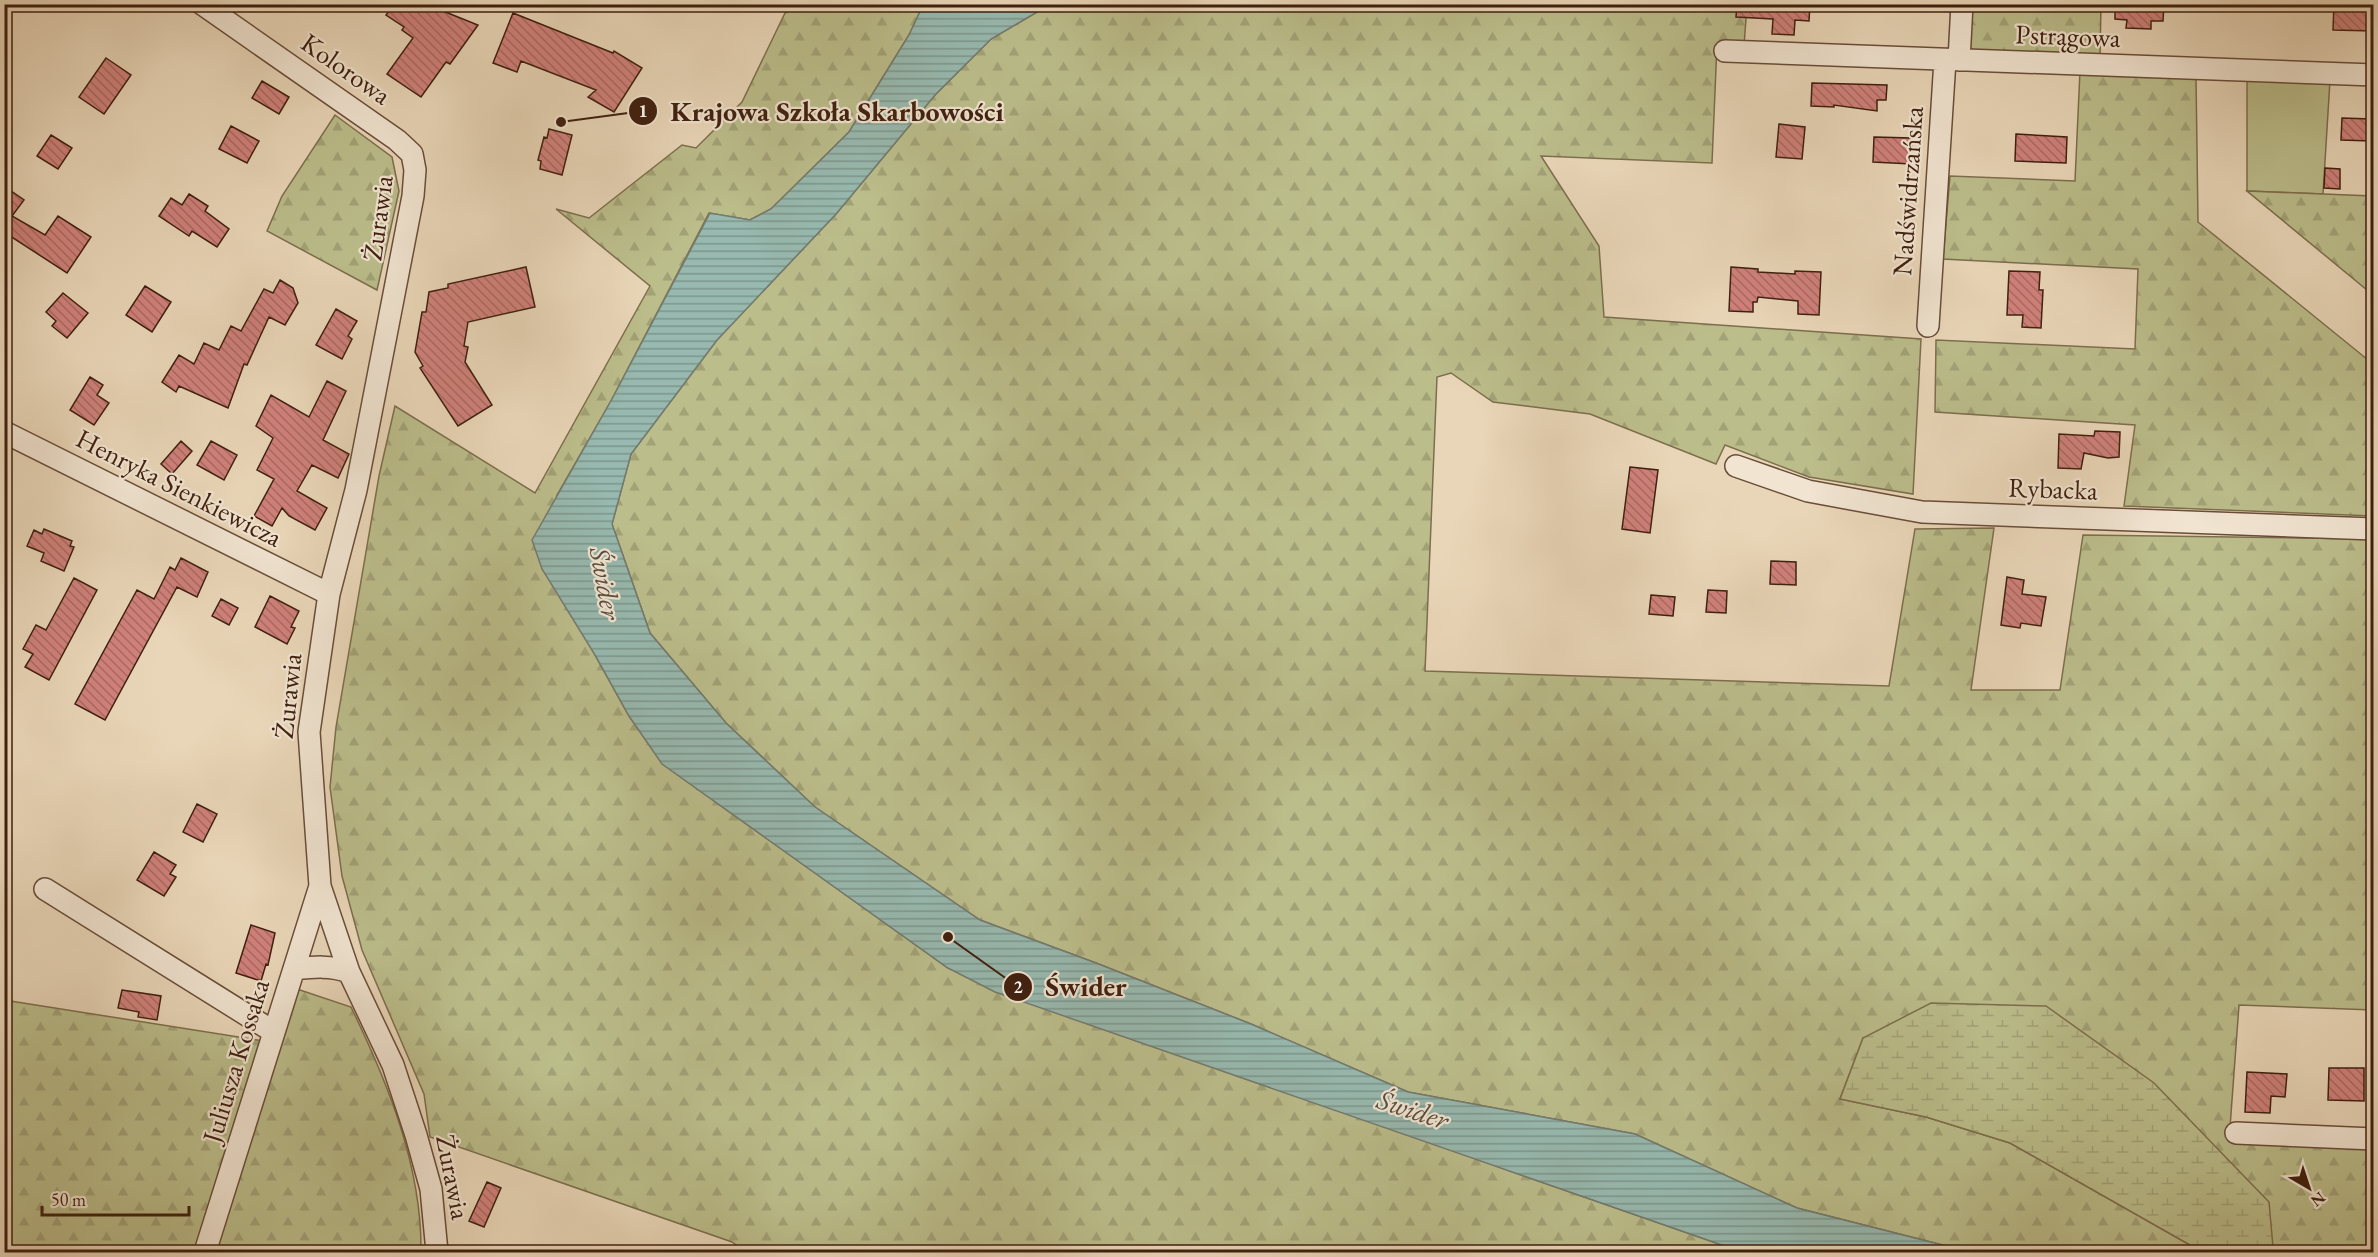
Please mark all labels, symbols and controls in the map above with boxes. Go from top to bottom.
street label: Pstrągowa [2015,16,2122,55]
street label: Kolorowa [294,25,398,112]
callout: Krajowa Szkoła Skarbowości [628,88,1016,134]
text: Krajowa Szkoła Skarbowości [670,93,1004,129]
text: 1 [638,99,648,122]
street label: Nadświdrzańska [1884,105,1931,277]
street label: Żurawia [354,173,401,263]
street label: Henryka Sienkiewicza [70,421,288,555]
street label: Rybacka [2008,469,2099,508]
water label: Świder [582,543,630,623]
street label: Żurawia [266,651,309,740]
callout: Świder [1003,964,1138,1010]
text: Świder [1045,968,1127,1004]
street label: Juliusza Kossaka [193,975,277,1149]
text: 2 [1013,975,1023,998]
water label: Świder [1372,1080,1454,1138]
street label: Żurawia [428,1132,479,1222]
north arrow [2279,1158,2339,1218]
scale bar [42,1179,189,1217]
text: N [2306,1187,2330,1212]
text: 50 m [51,1188,86,1211]

